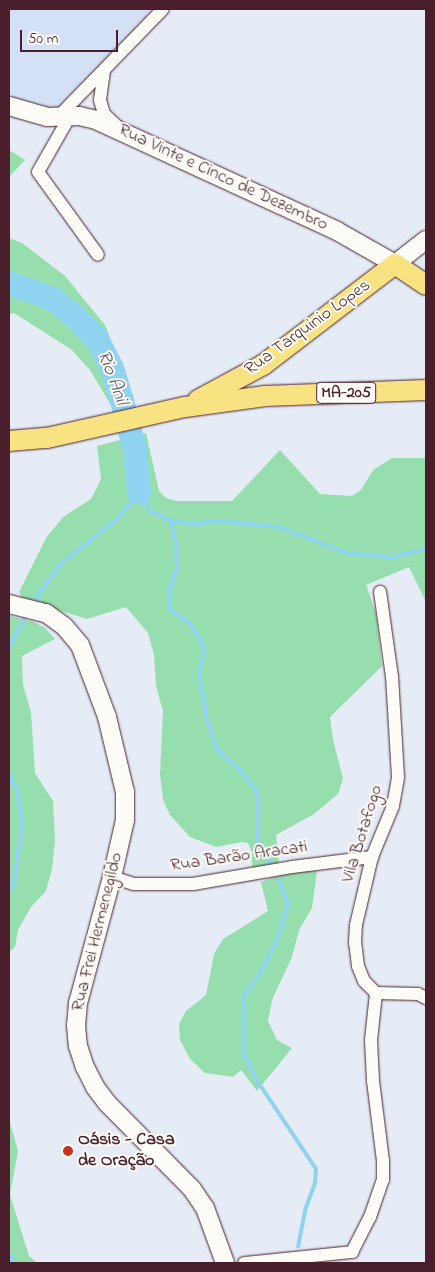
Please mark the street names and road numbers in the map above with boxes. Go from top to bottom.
street label: Rua Vinte e Cinco de Dezembro [115,120,331,236]
street label: Rua Tarquinio Lopes [241,275,375,381]
road number: MA-205 [316,379,376,406]
street label: Vila Botafogo [338,782,388,886]
street label: Rua Barão Aracati [169,837,309,877]
street label: Rua Frei Hermenegildo [68,850,128,1014]

